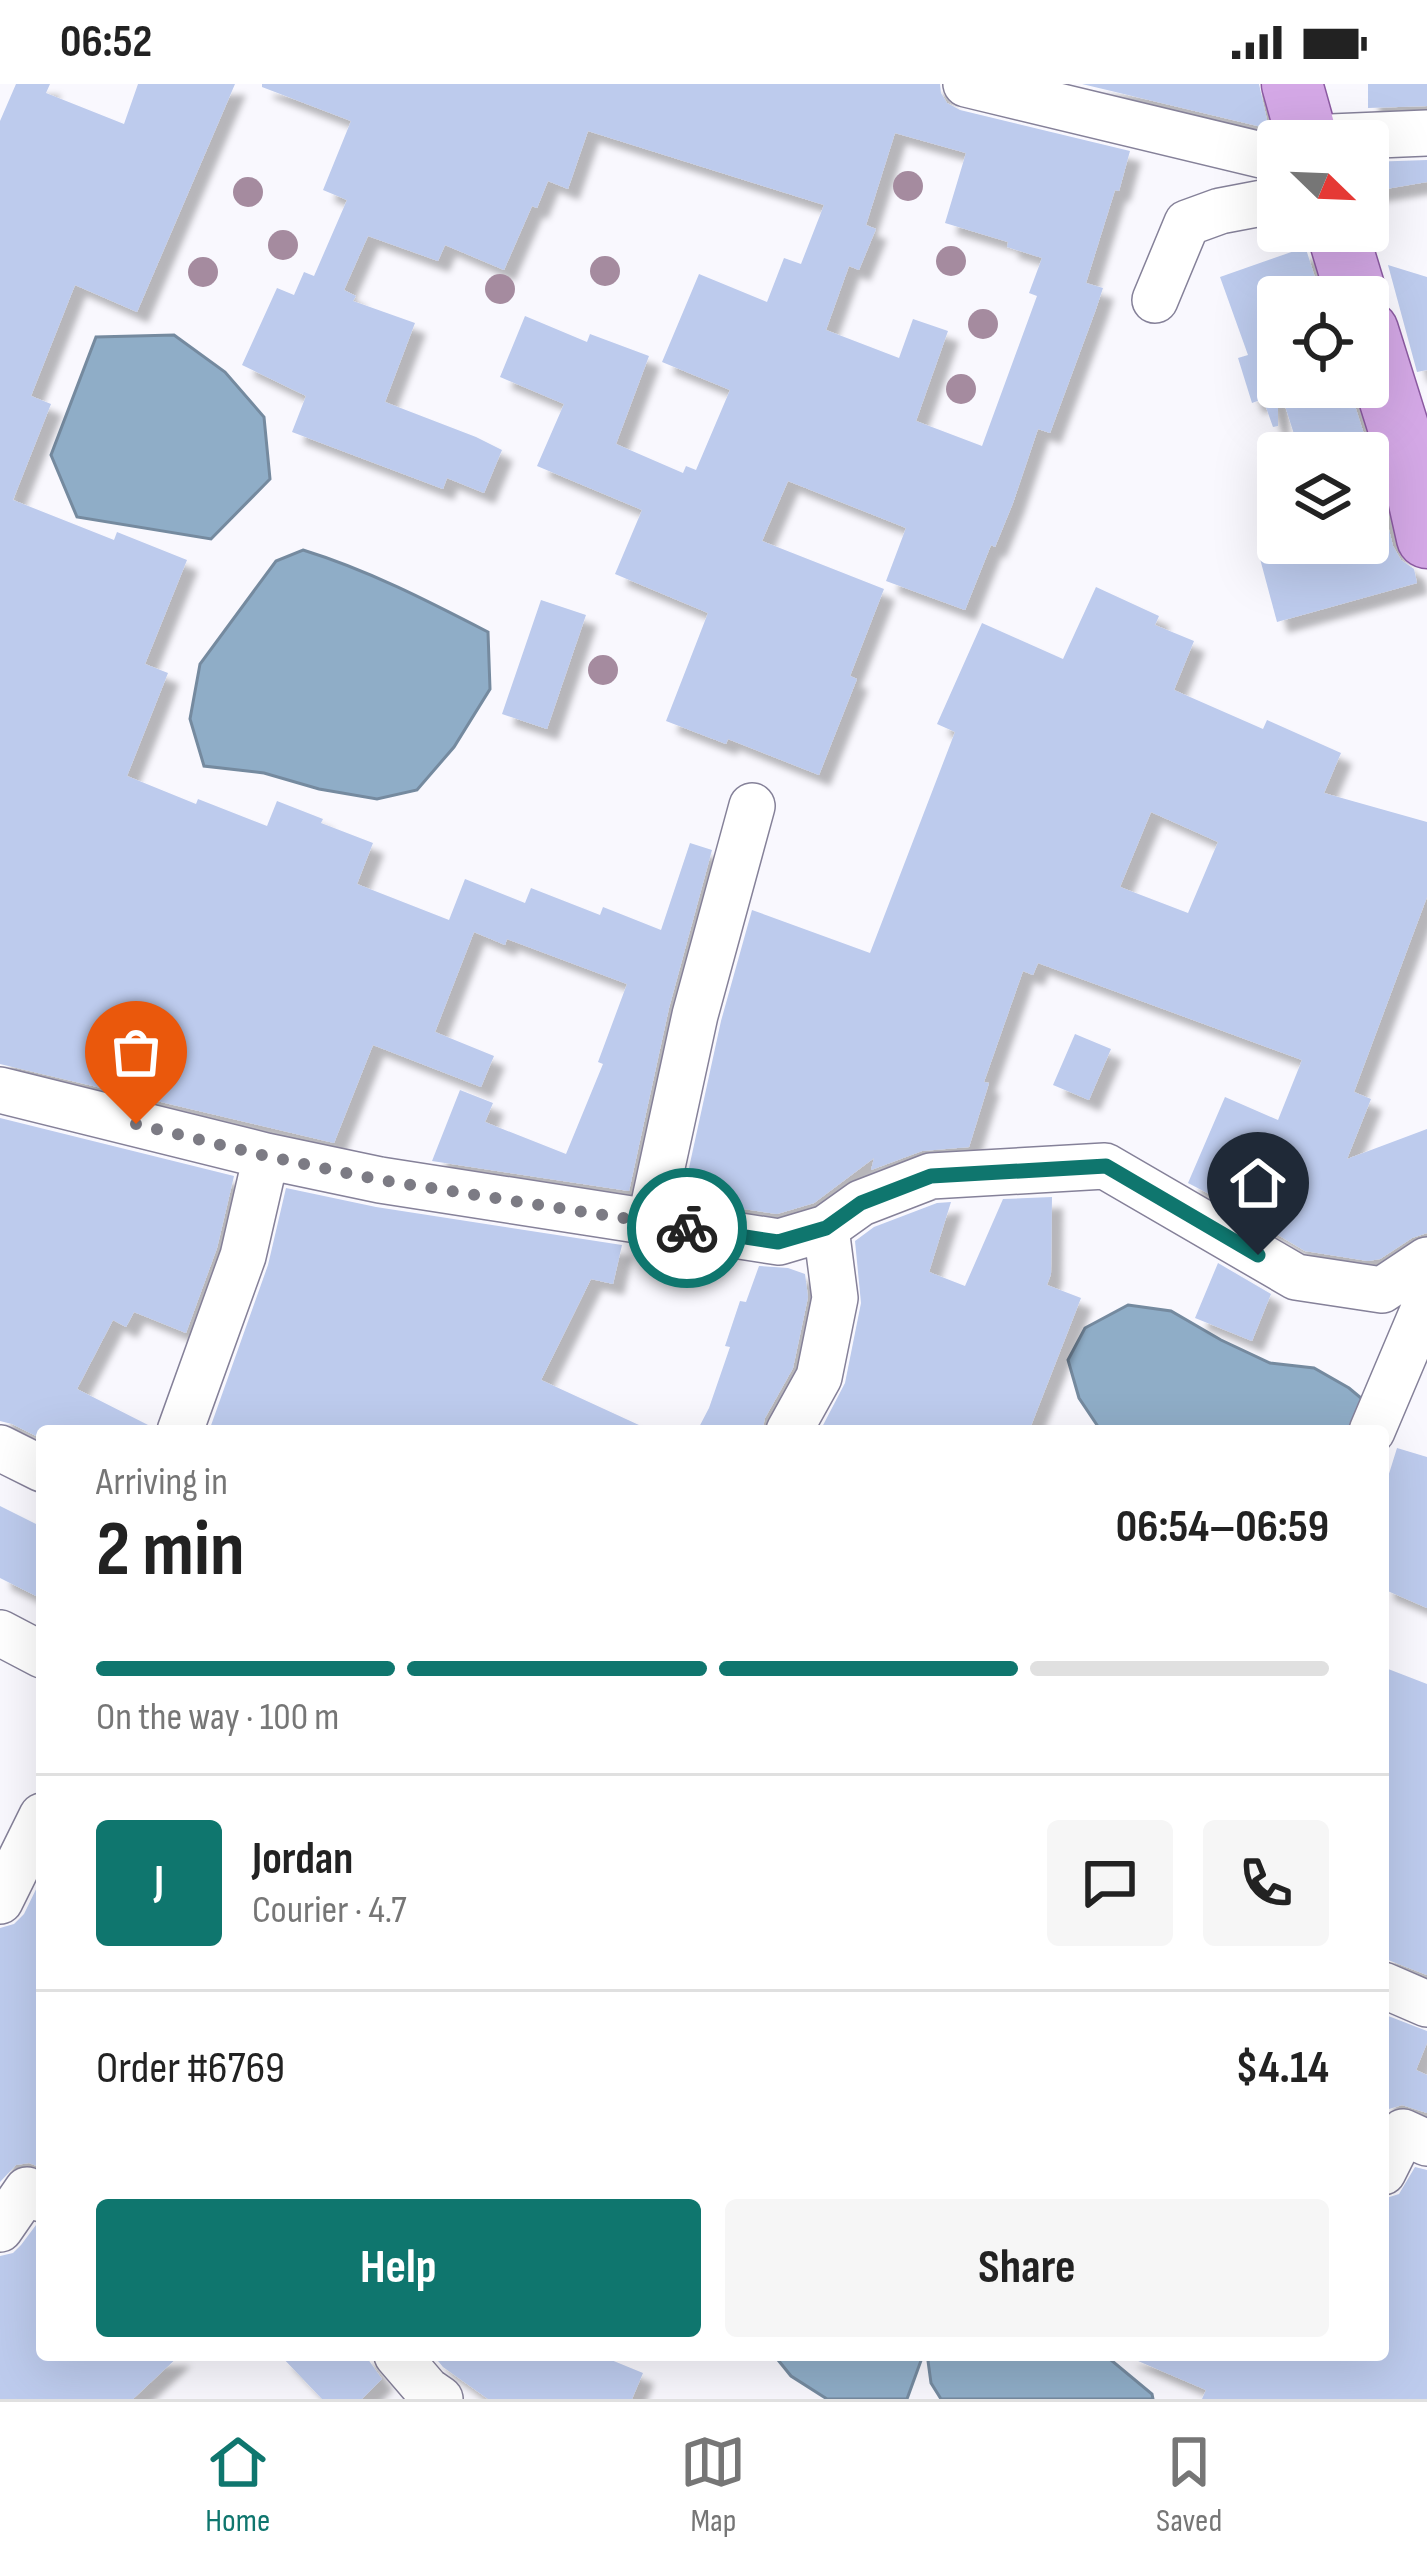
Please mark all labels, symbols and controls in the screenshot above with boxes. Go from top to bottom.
text: 06:52 [60,15,152,70]
north arrow [1257,120,1389,252]
map controls [1257,120,1389,564]
button: locate [1257,276,1389,408]
button: layers [1257,432,1389,564]
pin [85,1001,187,1124]
icon: bag [103,1019,169,1085]
pin [1207,1132,1309,1255]
icon: home [1225,1150,1291,1216]
courier [627,1168,747,1288]
icon: bike [654,1195,720,1261]
text: Arriving in [96,1459,228,1506]
text: 06:54–06:59 [1116,1500,1329,1555]
text: 2 min [96,1504,245,1597]
text: On the way · 100 m [96,1694,339,1741]
button: chat [1047,1820,1173,1946]
button: phone [1203,1820,1329,1946]
text: Jordan [252,1832,353,1887]
text: J [154,1855,164,1910]
text: Courier · 4.7 [252,1887,407,1934]
text: Order #6769 [96,2041,285,2096]
text: $4.14 [1235,2041,1329,2096]
button: Help [96,2199,701,2337]
button: Share [725,2199,1329,2337]
tab: Home [205,2429,271,2541]
tab: Map [680,2429,746,2541]
tab: Saved [1156,2429,1222,2541]

